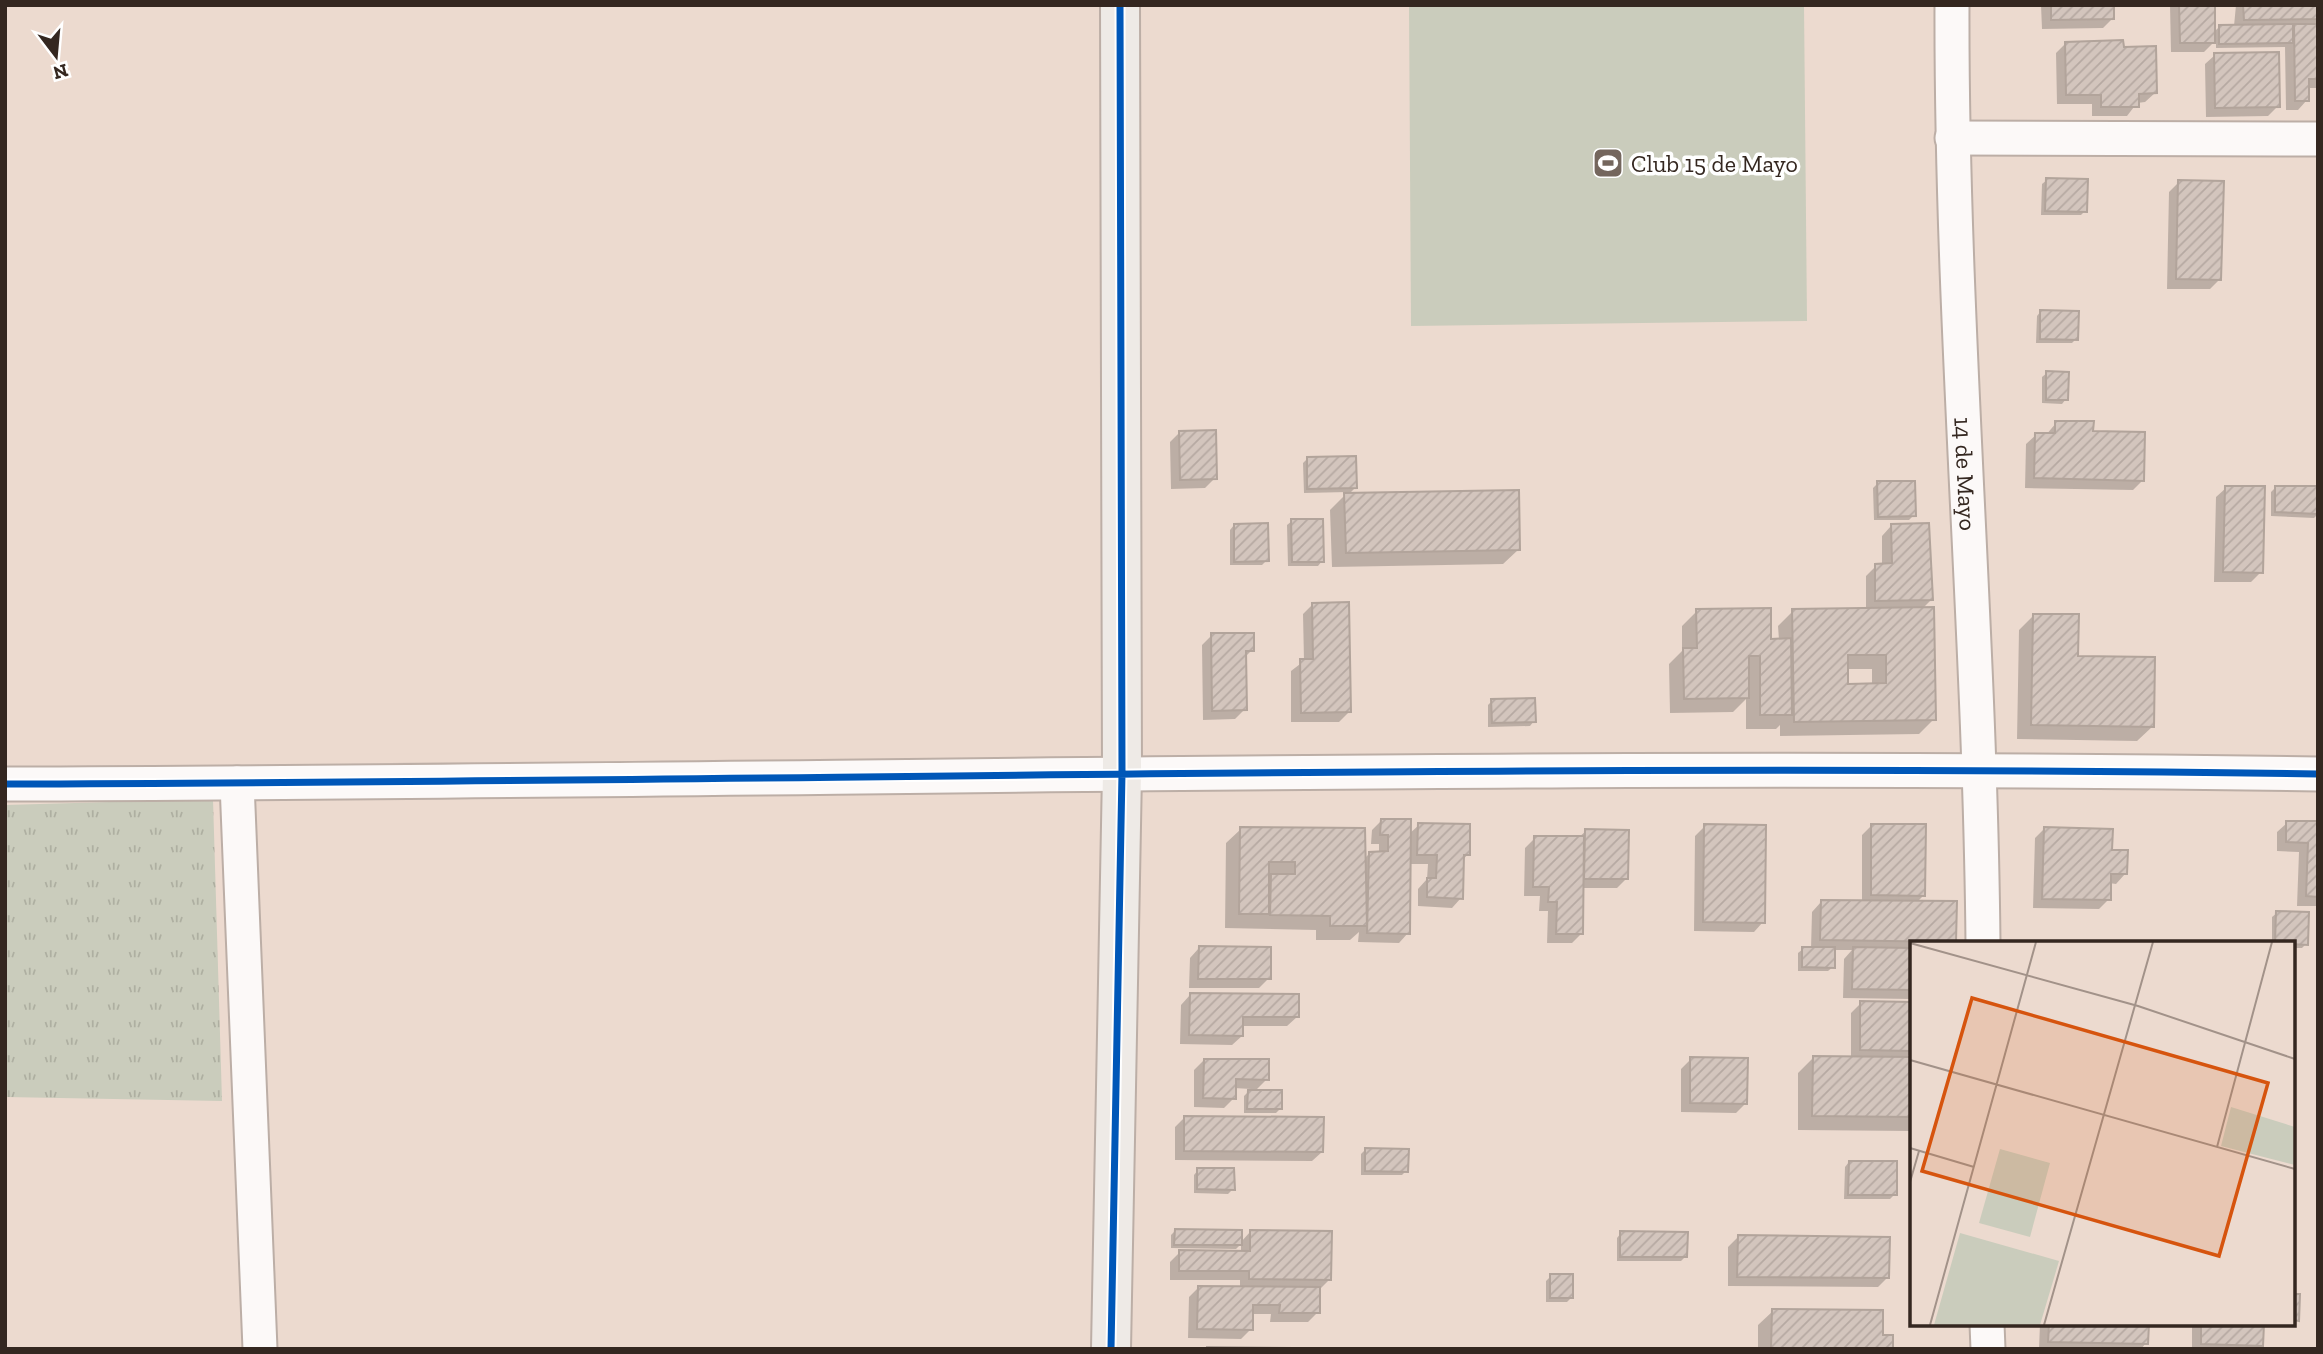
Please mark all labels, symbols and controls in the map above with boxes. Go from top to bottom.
north arrow [21,21,91,91]
text: N [50,59,71,85]
sports icon: Club 15 de Mayo [1591,146,1625,180]
place label: Club 15 de Mayo [1631,149,1798,178]
street label: 14 de Mayo [1949,416,1983,531]
inset map [1910,941,2295,1326]

